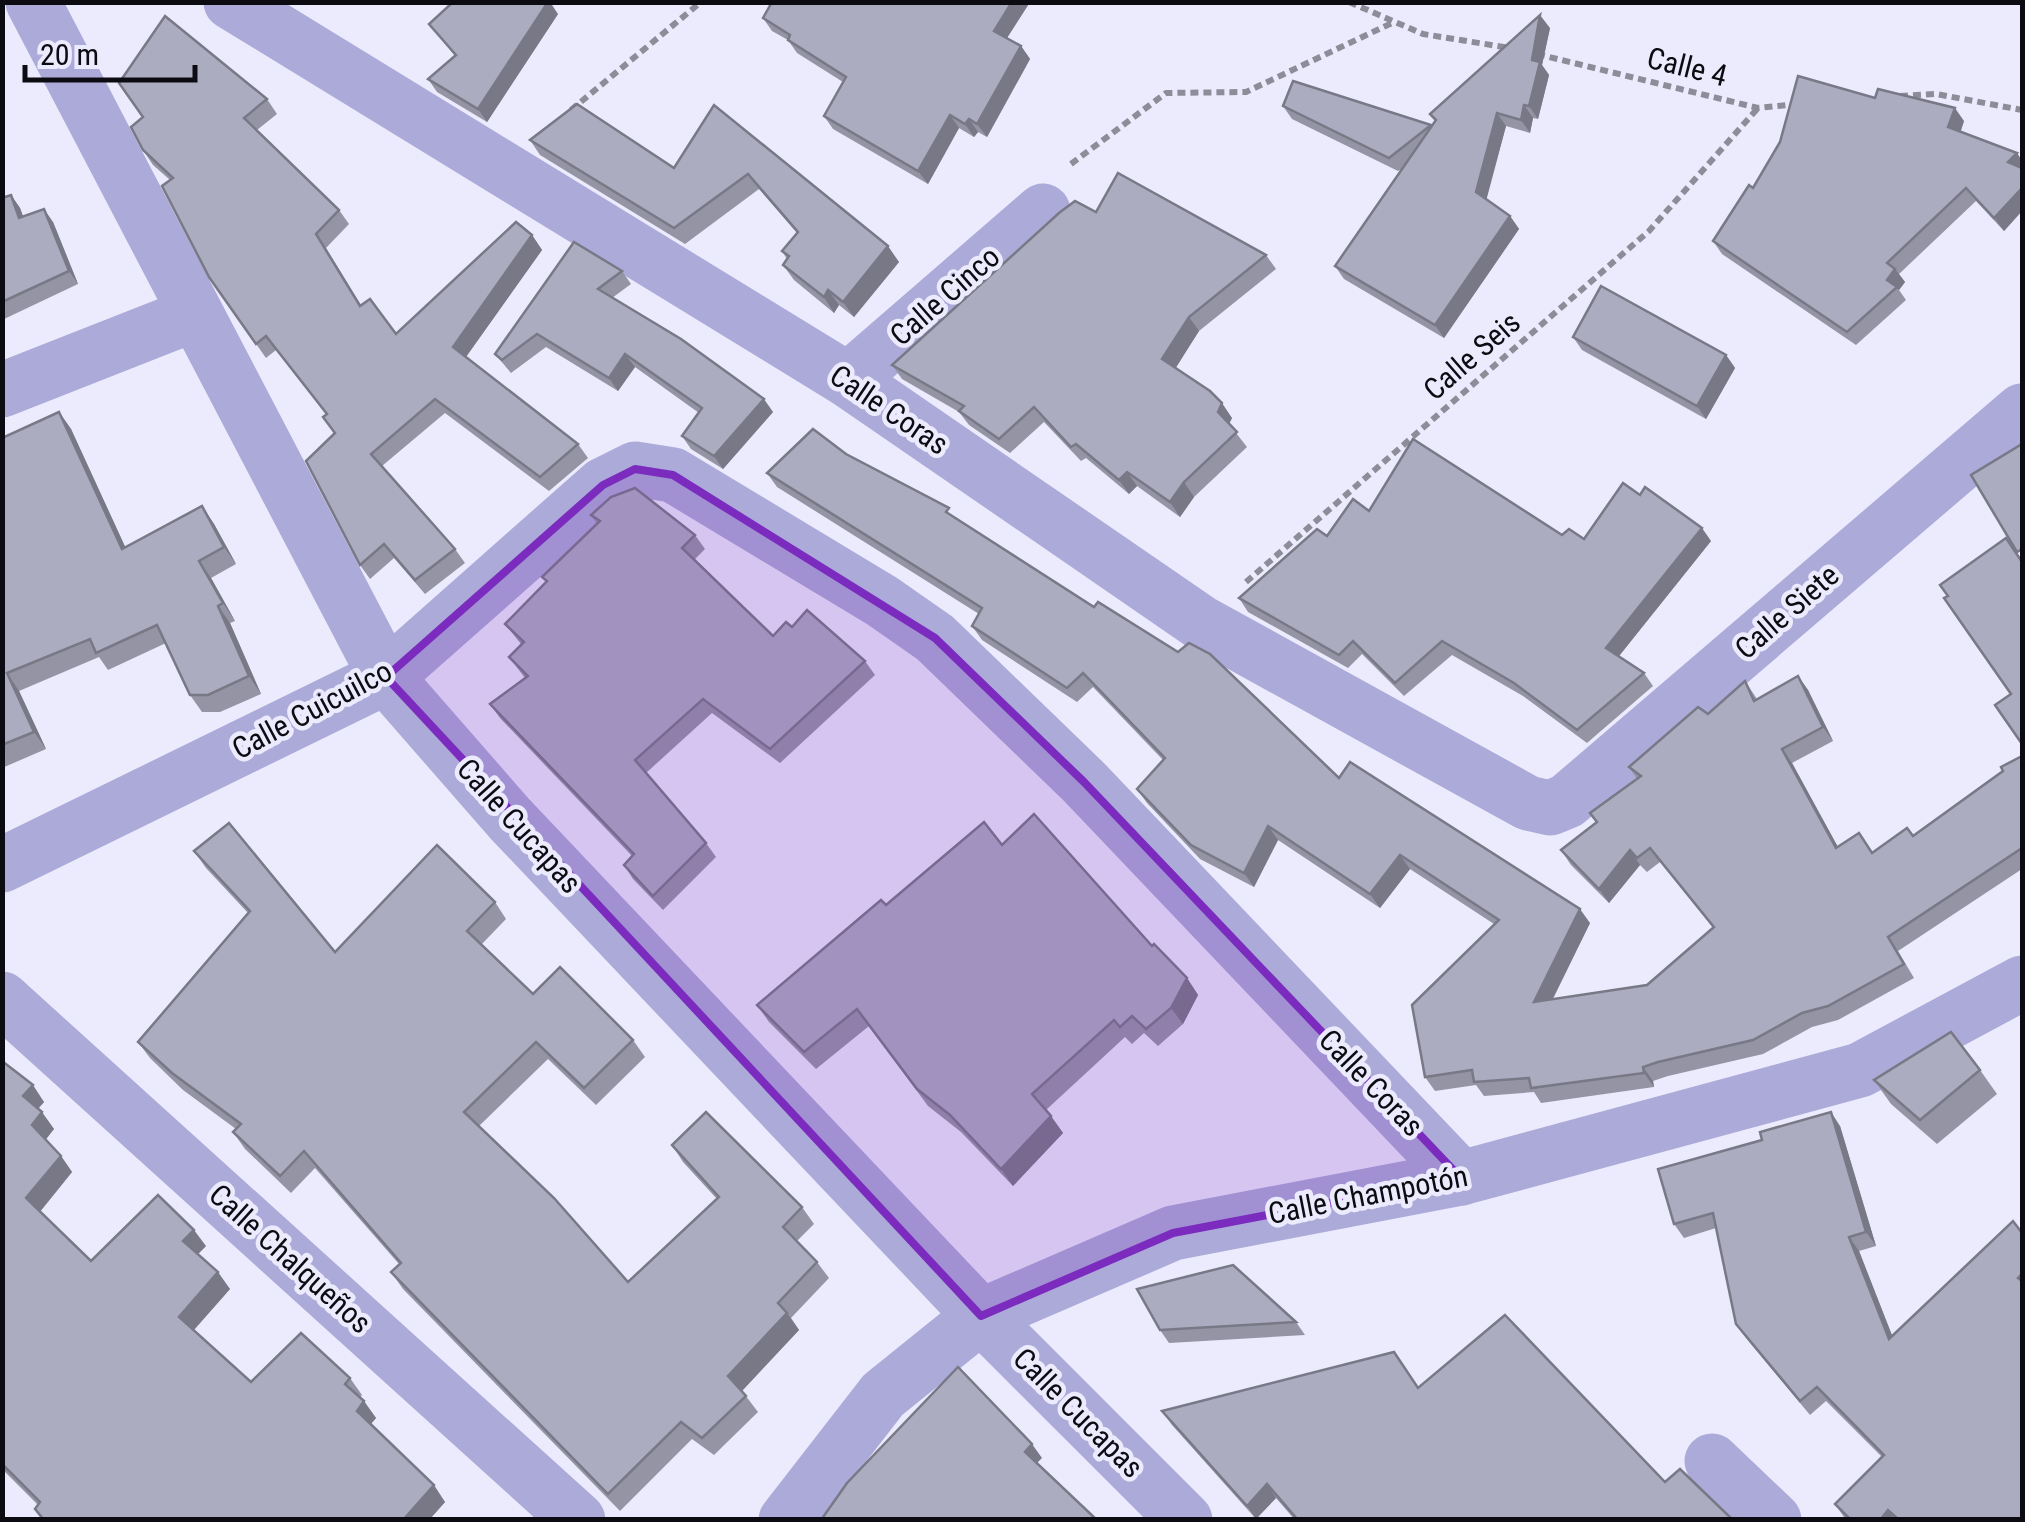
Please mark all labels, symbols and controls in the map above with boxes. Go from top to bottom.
scale bar [25,20,195,82]
text: 20 m [40,37,99,72]
street label: Calle 4 [1644,40,1731,93]
street label: Calle Cinco [883,239,1007,353]
street label: Calle Seis [1416,304,1527,407]
street label: Calle Coras [824,357,955,462]
street label: Calle Siete [1728,557,1846,666]
street label: Calle Cuicuilco [226,653,397,766]
street label: Calle Cucapas [450,751,589,900]
street label: Calle Coras [1312,1022,1431,1143]
street label: Calle Champotón [1265,1158,1471,1231]
street label: Calle Chalqueños [202,1177,378,1340]
street label: Calle Cucapas [1006,1341,1150,1485]

